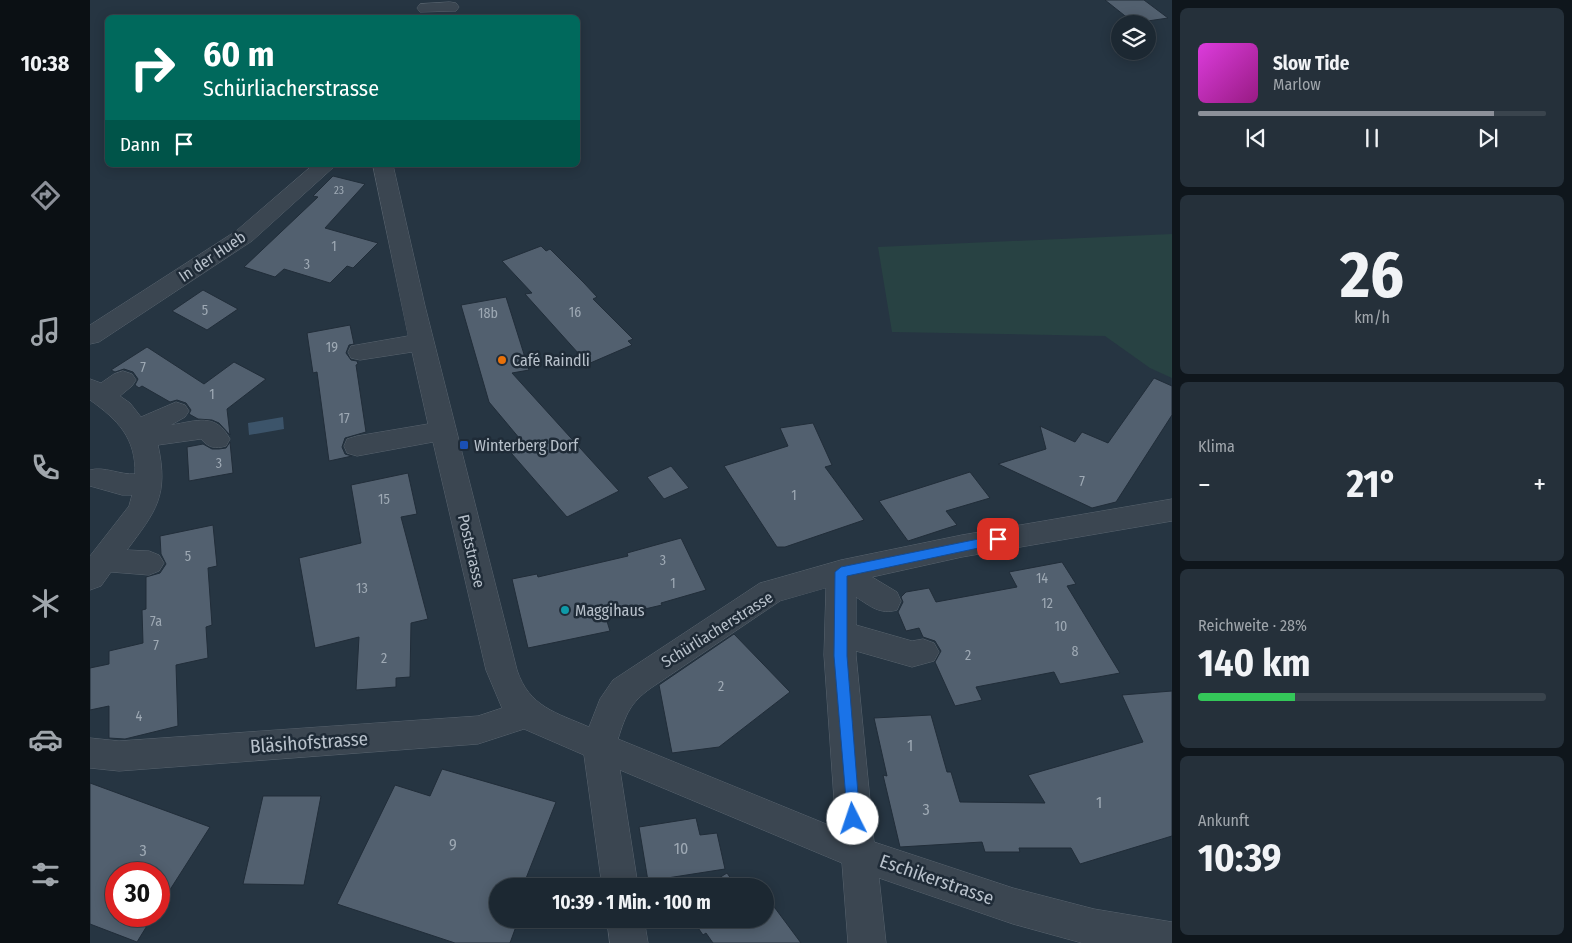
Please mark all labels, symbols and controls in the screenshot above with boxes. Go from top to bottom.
map controls [1111,15,1156,60]
button: layers [1111,15,1156,60]
text: 60 m [203,33,274,75]
icon: right [120,35,185,100]
text: 10:38 [21,50,69,77]
text: Slow Tide [1273,52,1349,75]
text: Schürliacherstrasse [203,75,379,102]
text: Marlow [1273,75,1321,94]
icon: previous [1242,124,1270,152]
icon: pause [1358,124,1386,152]
icon: next [1474,124,1502,152]
icon: arrive [170,130,198,158]
text: Dann [120,133,160,156]
icon: directions [28,178,63,213]
house number: 23 [334,184,344,197]
street label: In der Hueb [175,227,249,286]
text: 26 [1340,236,1404,314]
house number: 1 [331,238,337,255]
house number: 3 [304,256,310,273]
house number: 5 [202,302,208,319]
house number: 16 [569,304,581,321]
house number: 18b [478,305,498,322]
text: km/h [1354,308,1390,327]
icon: music [28,314,63,349]
house number: 19 [326,339,338,356]
place label: Café Raindli [512,351,590,370]
marker: Café Raindli [496,354,508,366]
house number: 7 [140,359,146,376]
house number: 1 [209,386,215,403]
house number: 17 [338,410,350,427]
place label: Winterberg Dorf [474,436,579,455]
text: Klima [1198,437,1235,456]
marker: Winterberg Dorf [458,439,470,451]
icon: phone [28,450,63,485]
house number: 3 [216,455,222,472]
text: 21° [1347,461,1397,507]
text: − [1198,468,1211,501]
text: + [1533,468,1546,501]
house number: 7 [1079,473,1085,490]
house number: 1 [791,487,797,504]
house number: 15 [378,491,390,508]
street label: Poststrasse [454,513,489,590]
pin [977,518,1019,560]
icon: arrive [984,525,1012,553]
house number: 5 [185,548,191,565]
house number: 3 [660,552,666,569]
house number: 14 [1036,570,1048,587]
house number: 1 [670,575,676,592]
house number: 13 [356,580,368,597]
icon: climate [28,586,63,621]
street label: Schürliacherstrasse [658,587,777,671]
house number: 12 [1041,595,1053,612]
place label: Maggihaus [575,601,645,620]
marker: Maggihaus [559,604,571,616]
house number: 7a [150,613,162,630]
text: Reichweite · 28% [1198,616,1307,635]
house number: 10 [1055,618,1067,635]
house number: 7 [153,637,159,654]
text: 140 km [1198,640,1311,686]
house number: 8 [1072,643,1079,660]
house number: 2 [965,647,971,664]
house number: 2 [381,650,387,667]
house number: 2 [718,678,724,695]
house number: 4 [136,708,143,725]
icon: car [28,722,63,757]
street label: Bläsihofstrasse [249,727,369,758]
house number: 1 [907,736,913,755]
position arrow [826,792,878,844]
house number: 1 [1096,793,1102,812]
house number: 3 [922,800,930,819]
text: Ankunft [1198,811,1249,830]
house number: 9 [449,835,457,854]
text: 10:39 [1198,835,1281,881]
house number: 10 [674,839,688,858]
house number: 3 [139,841,147,860]
street label: Eschikerstrasse [877,849,997,910]
icon: filters [28,857,63,892]
speed limit sign: 30 [105,862,170,927]
text: 10:39 · 1 Min. · 100 m [552,891,711,914]

